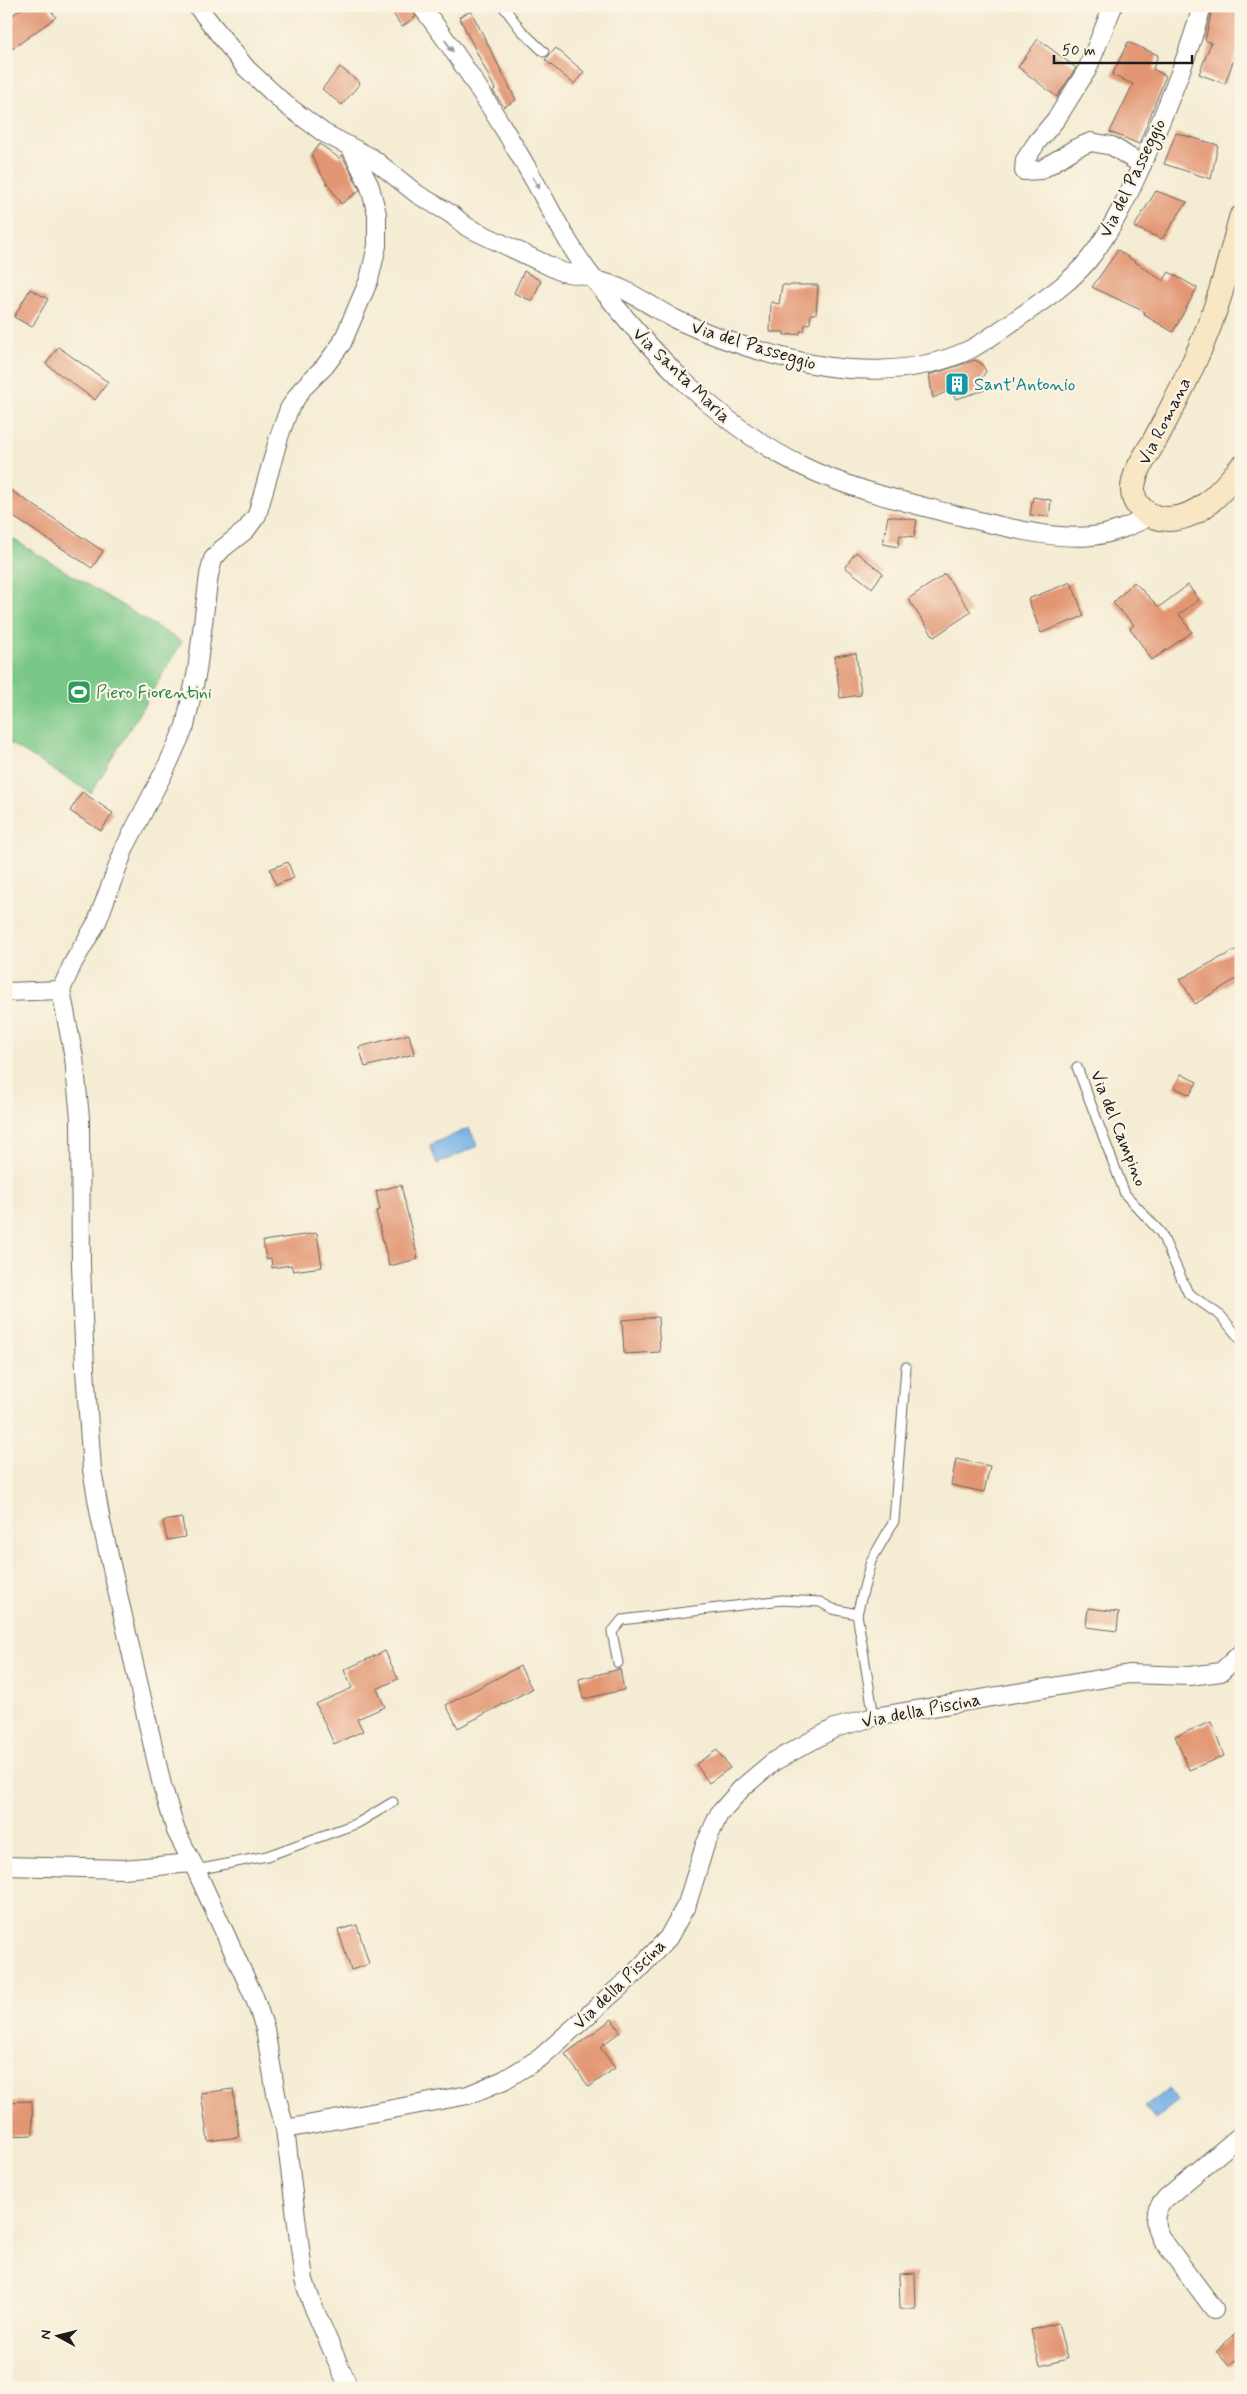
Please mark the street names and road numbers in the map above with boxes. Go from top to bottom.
street label: Via del Passeggio [1094,115,1173,242]
street label: Via del Passeggio [688,316,819,377]
street label: Via Santa Maria [627,322,736,429]
street label: Via Romana [1132,373,1197,470]
street label: Via del Campino [1084,1067,1152,1190]
street label: Via della Piscina [860,1688,983,1734]
street label: Via della Piscina [568,1934,671,2035]

